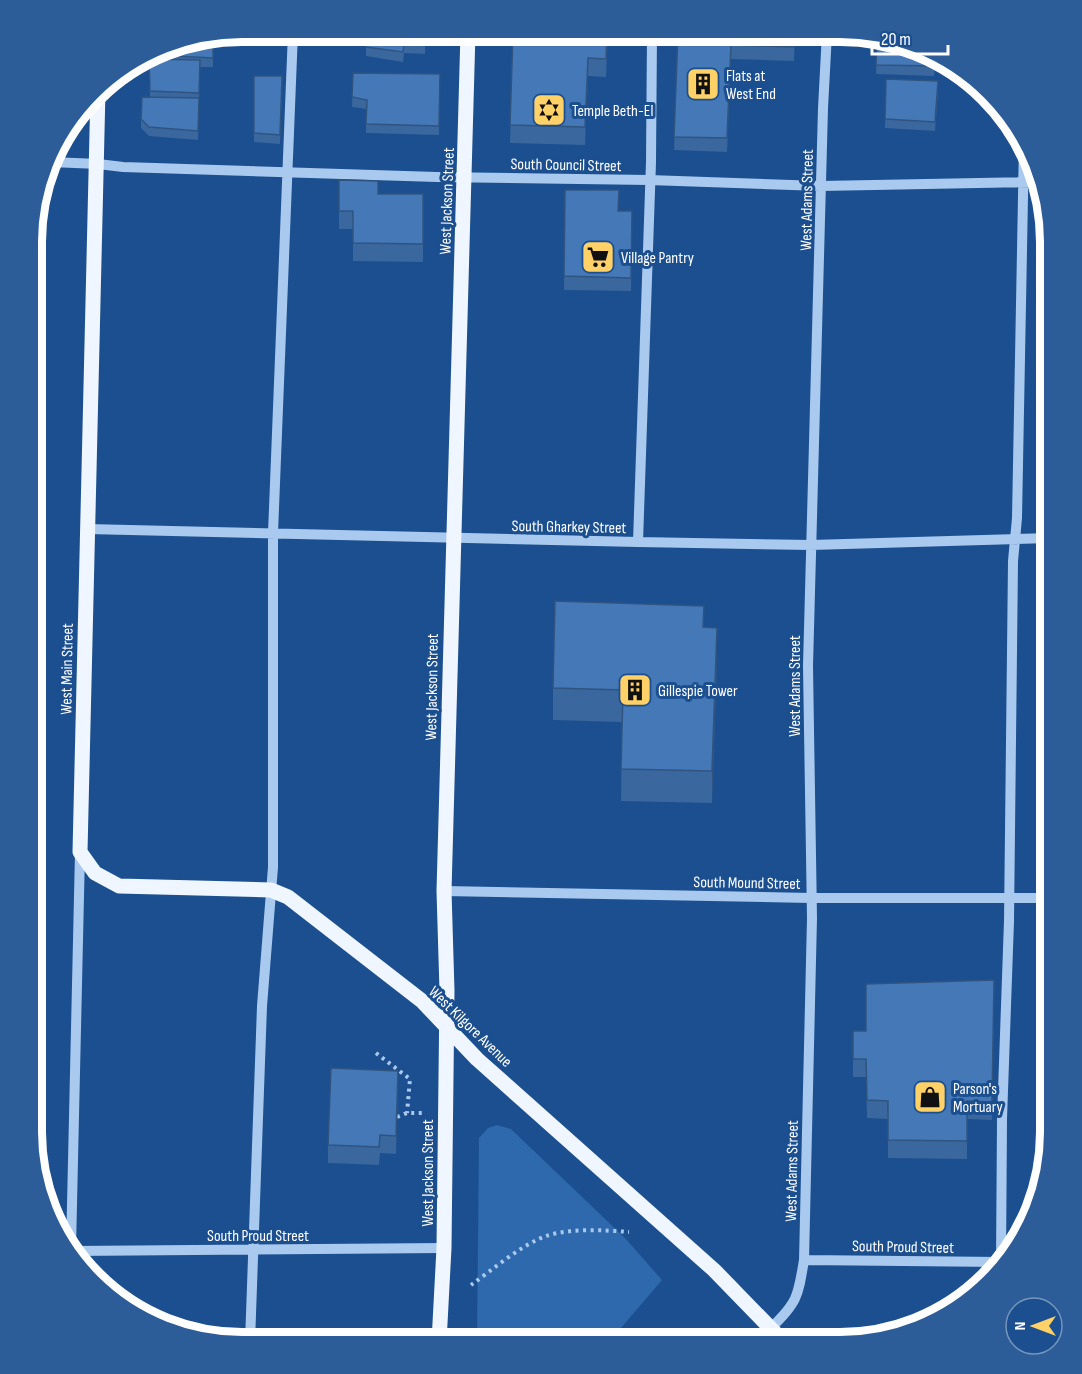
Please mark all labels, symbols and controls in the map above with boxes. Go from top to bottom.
scale bar [872,18,948,56]
text: 20 m [881,29,911,50]
building icon: Flats at West End [685,66,721,102]
place label: Flats at West End [726,67,776,104]
synagogue icon: Temple Beth-El [531,92,567,128]
place label: Temple Beth-El [572,102,653,121]
street label: West Jackson Street [436,147,459,255]
street label: West Adams Street [797,149,818,251]
street label: South Council Street [510,155,622,176]
supermarket icon: Village Pantry [580,239,616,275]
place label: Village Pantry [621,249,694,268]
street label: South Gharkey Street [511,517,627,538]
street label: West Main Street [57,623,78,715]
street label: West Jackson Street [422,633,443,741]
street label: West Adams Street [786,635,805,737]
building icon: Gillespie Tower [617,672,653,708]
place label: Gillespie Tower [658,682,738,701]
street label: South Mound Street [693,873,801,894]
street label: West Kilgore Avenue [424,983,516,1072]
shop icon: Parson's Mortuary [912,1079,948,1115]
place label: Parson's Mortuary [953,1080,1003,1117]
street label: West Jackson Street [419,1119,438,1227]
street label: West Adams Street [782,1120,803,1222]
street label: South Proud Street [207,1227,309,1246]
street label: South Proud Street [852,1237,954,1258]
north arrow [1004,1296,1064,1356]
text: N [1011,1322,1030,1330]

